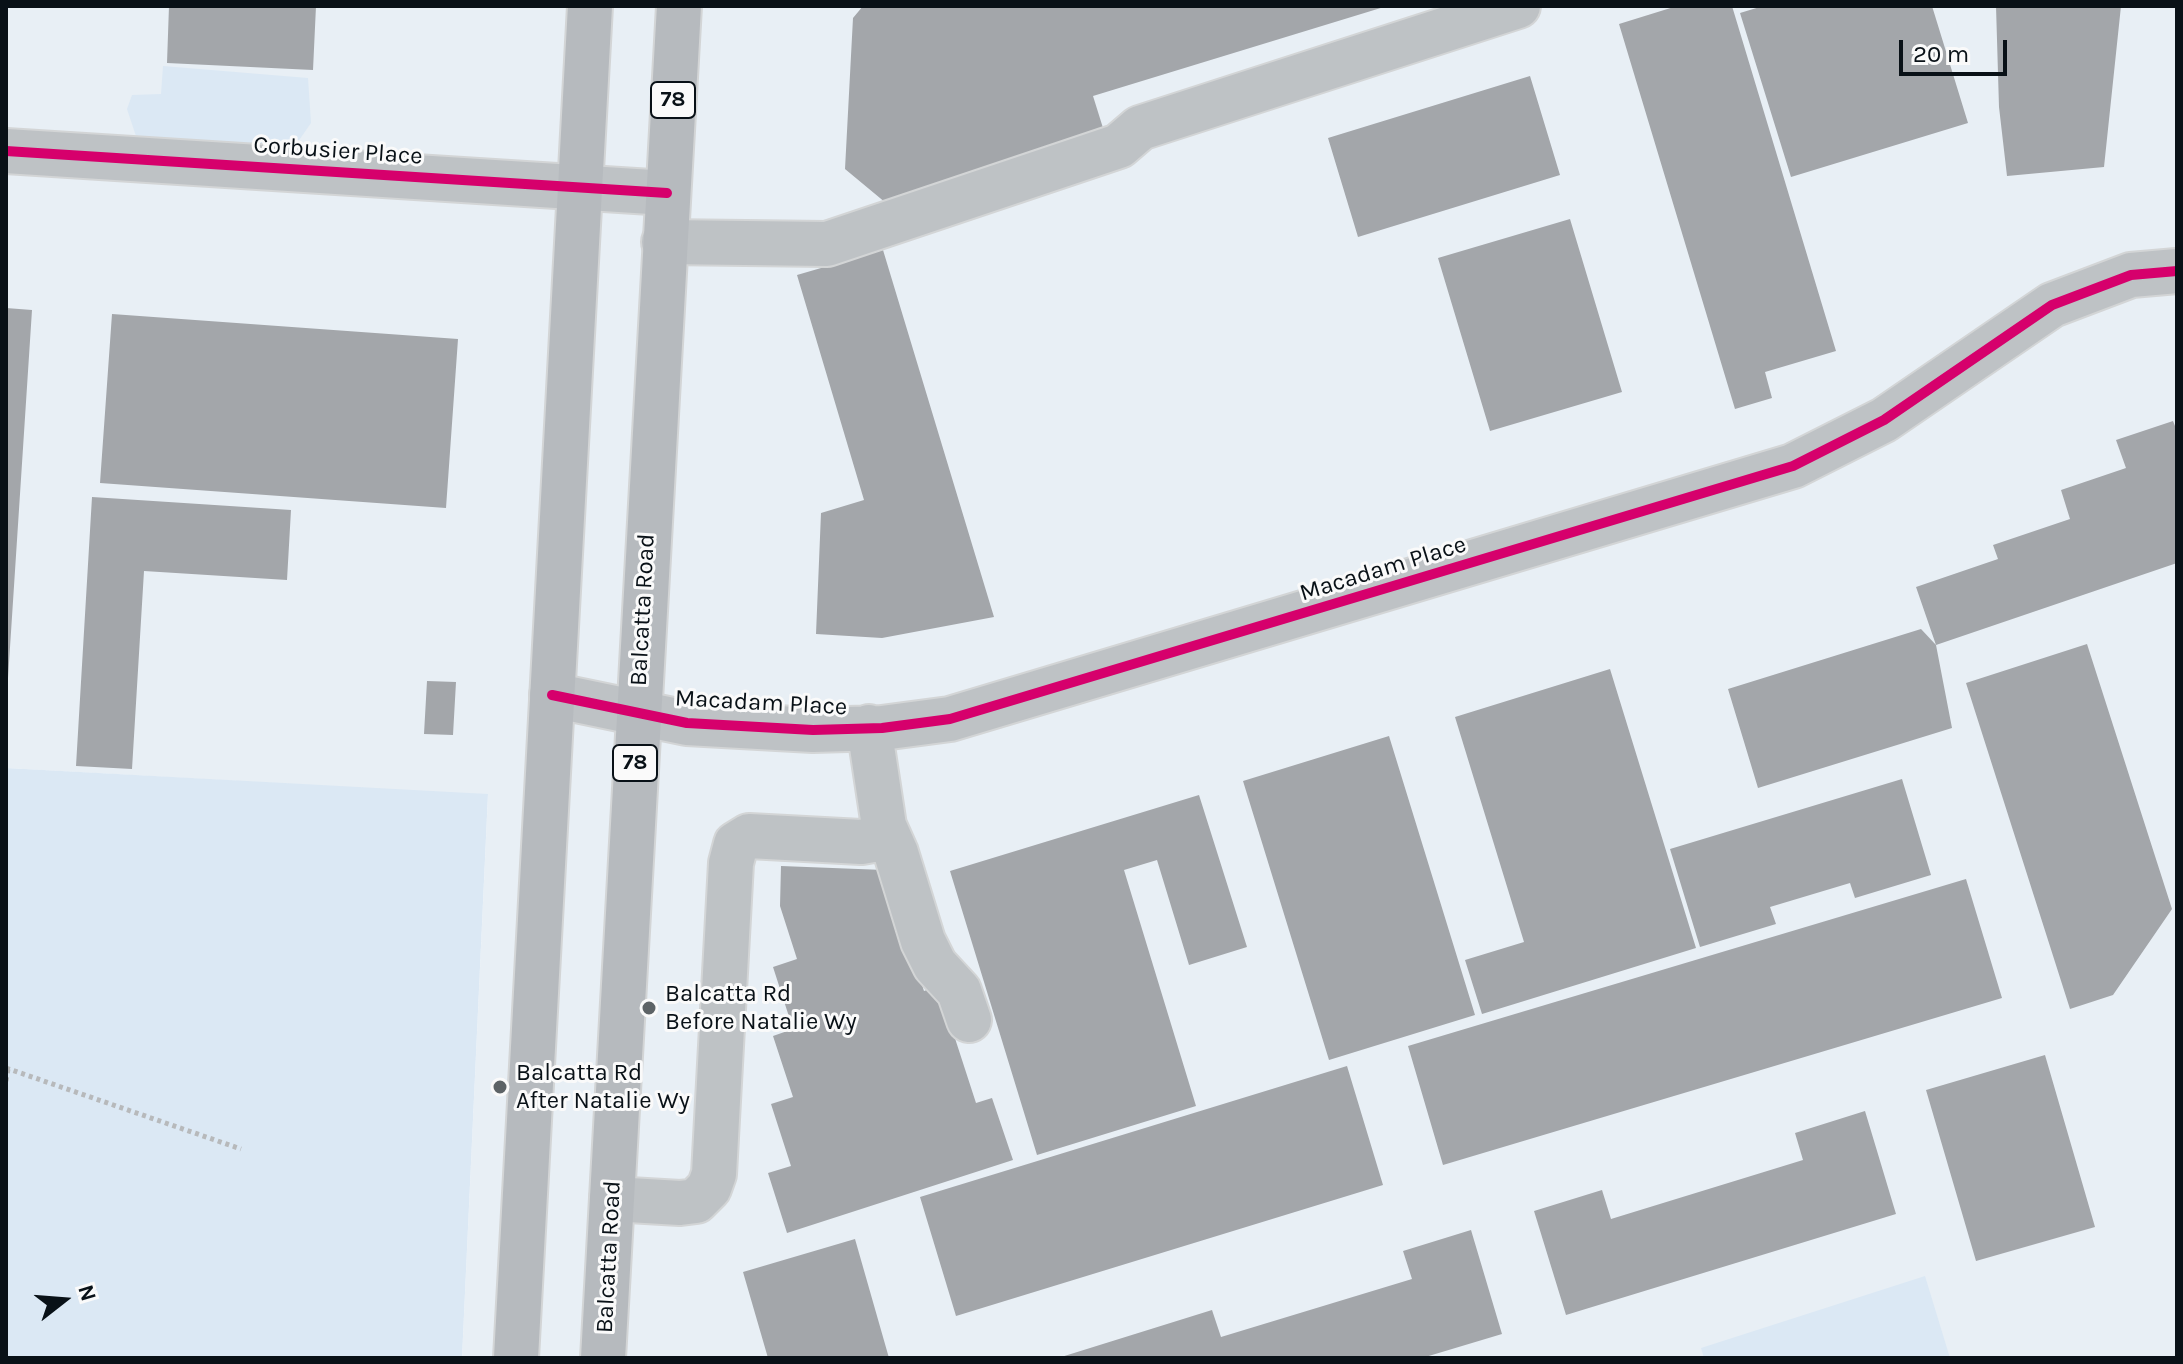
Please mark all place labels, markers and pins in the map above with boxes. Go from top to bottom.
place label: Balcatta Rd Before Natalie Wy [665,980,857,1036]
marker: Balcatta Rd Before Natalie Wy [640,999,658,1017]
place label: Balcatta Rd After Natalie Wy [516,1059,690,1115]
marker: Balcatta Rd After Natalie Wy [491,1078,509,1096]

